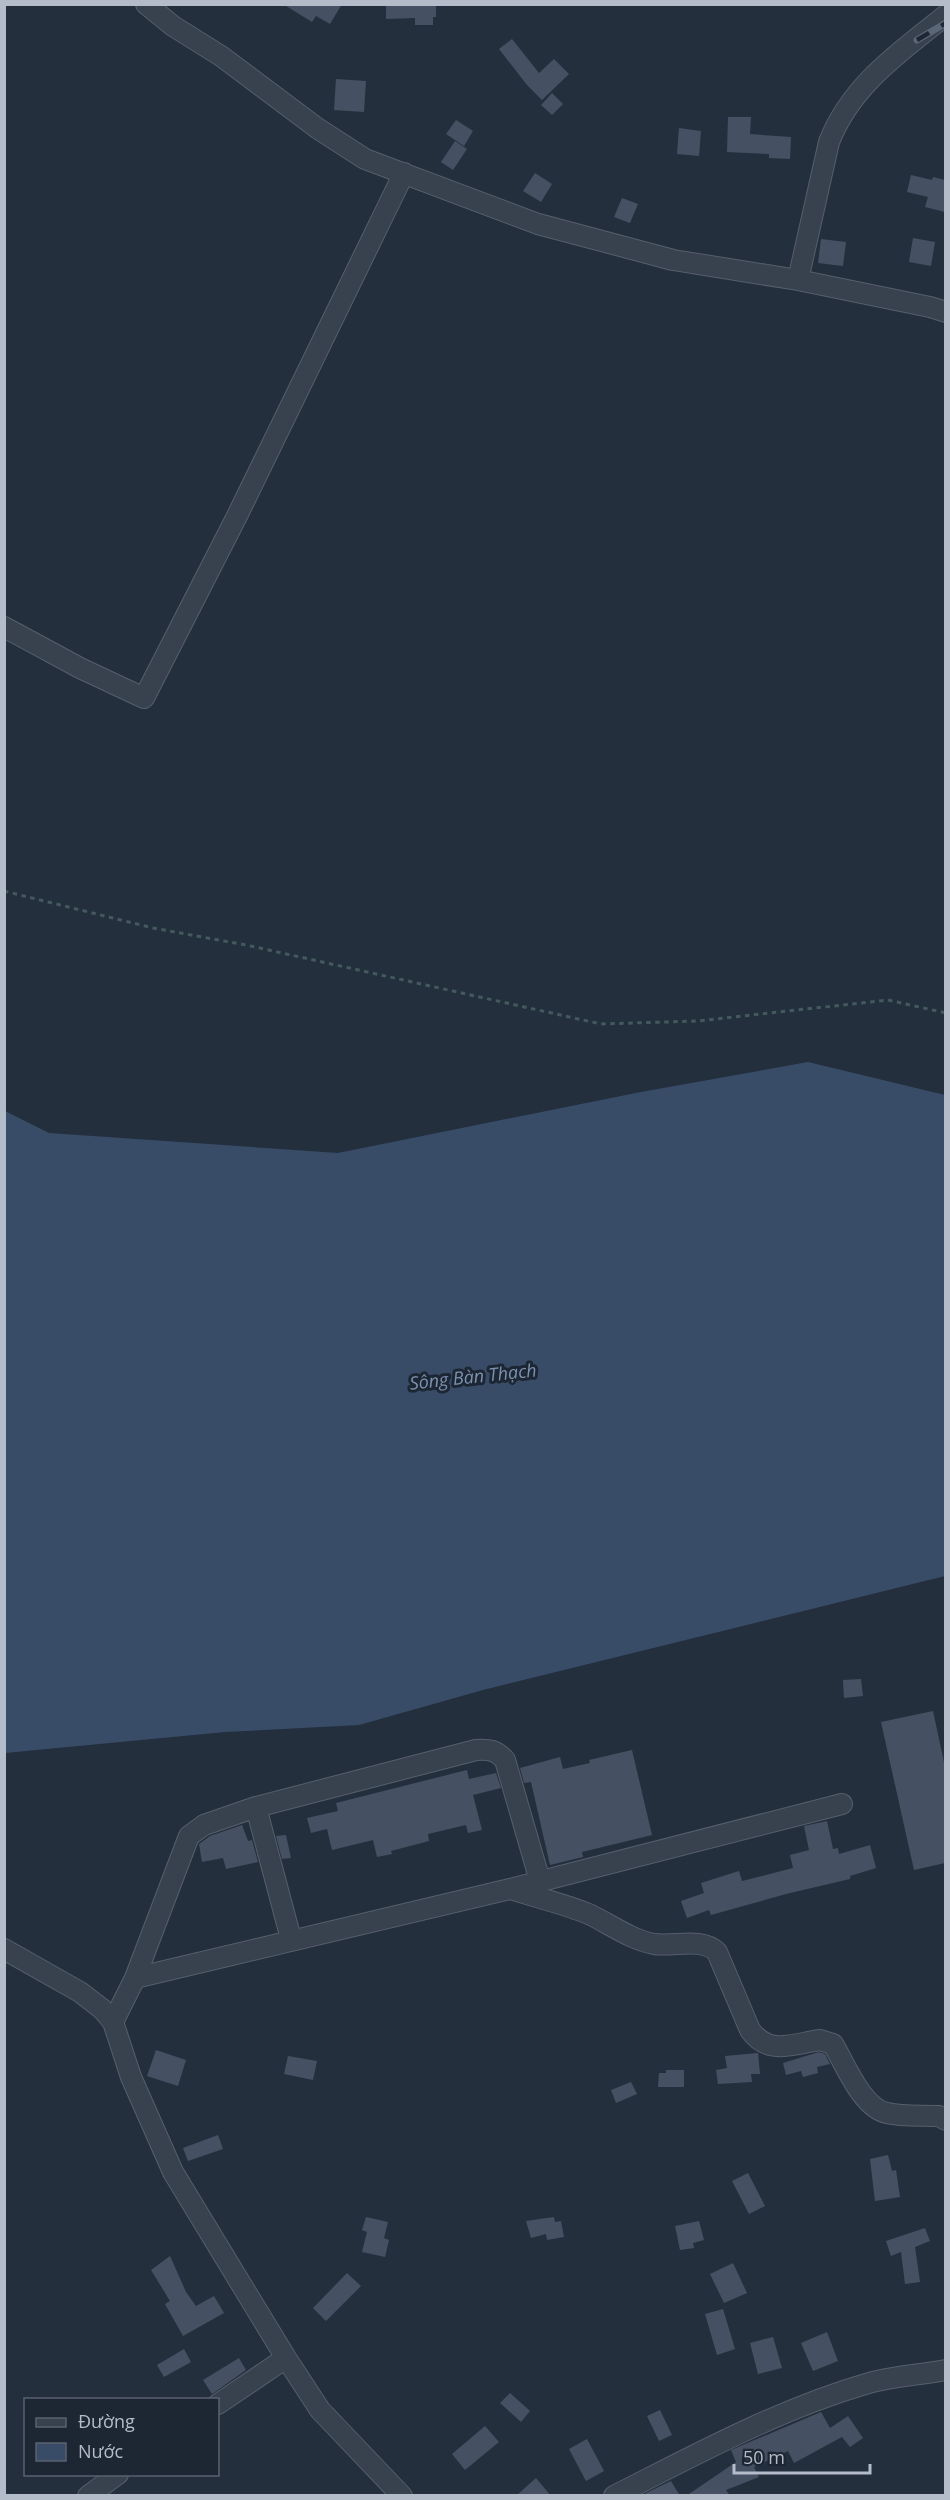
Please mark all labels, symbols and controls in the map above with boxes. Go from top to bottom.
water label: Sông Bàn Thạch [408,1357,538,1395]
legend [24,2398,219,2476]
text: Đường [78,2409,135,2433]
scale bar [734,2437,870,2475]
text: Nước [78,2439,123,2463]
text: 50 m [743,2445,785,2469]

